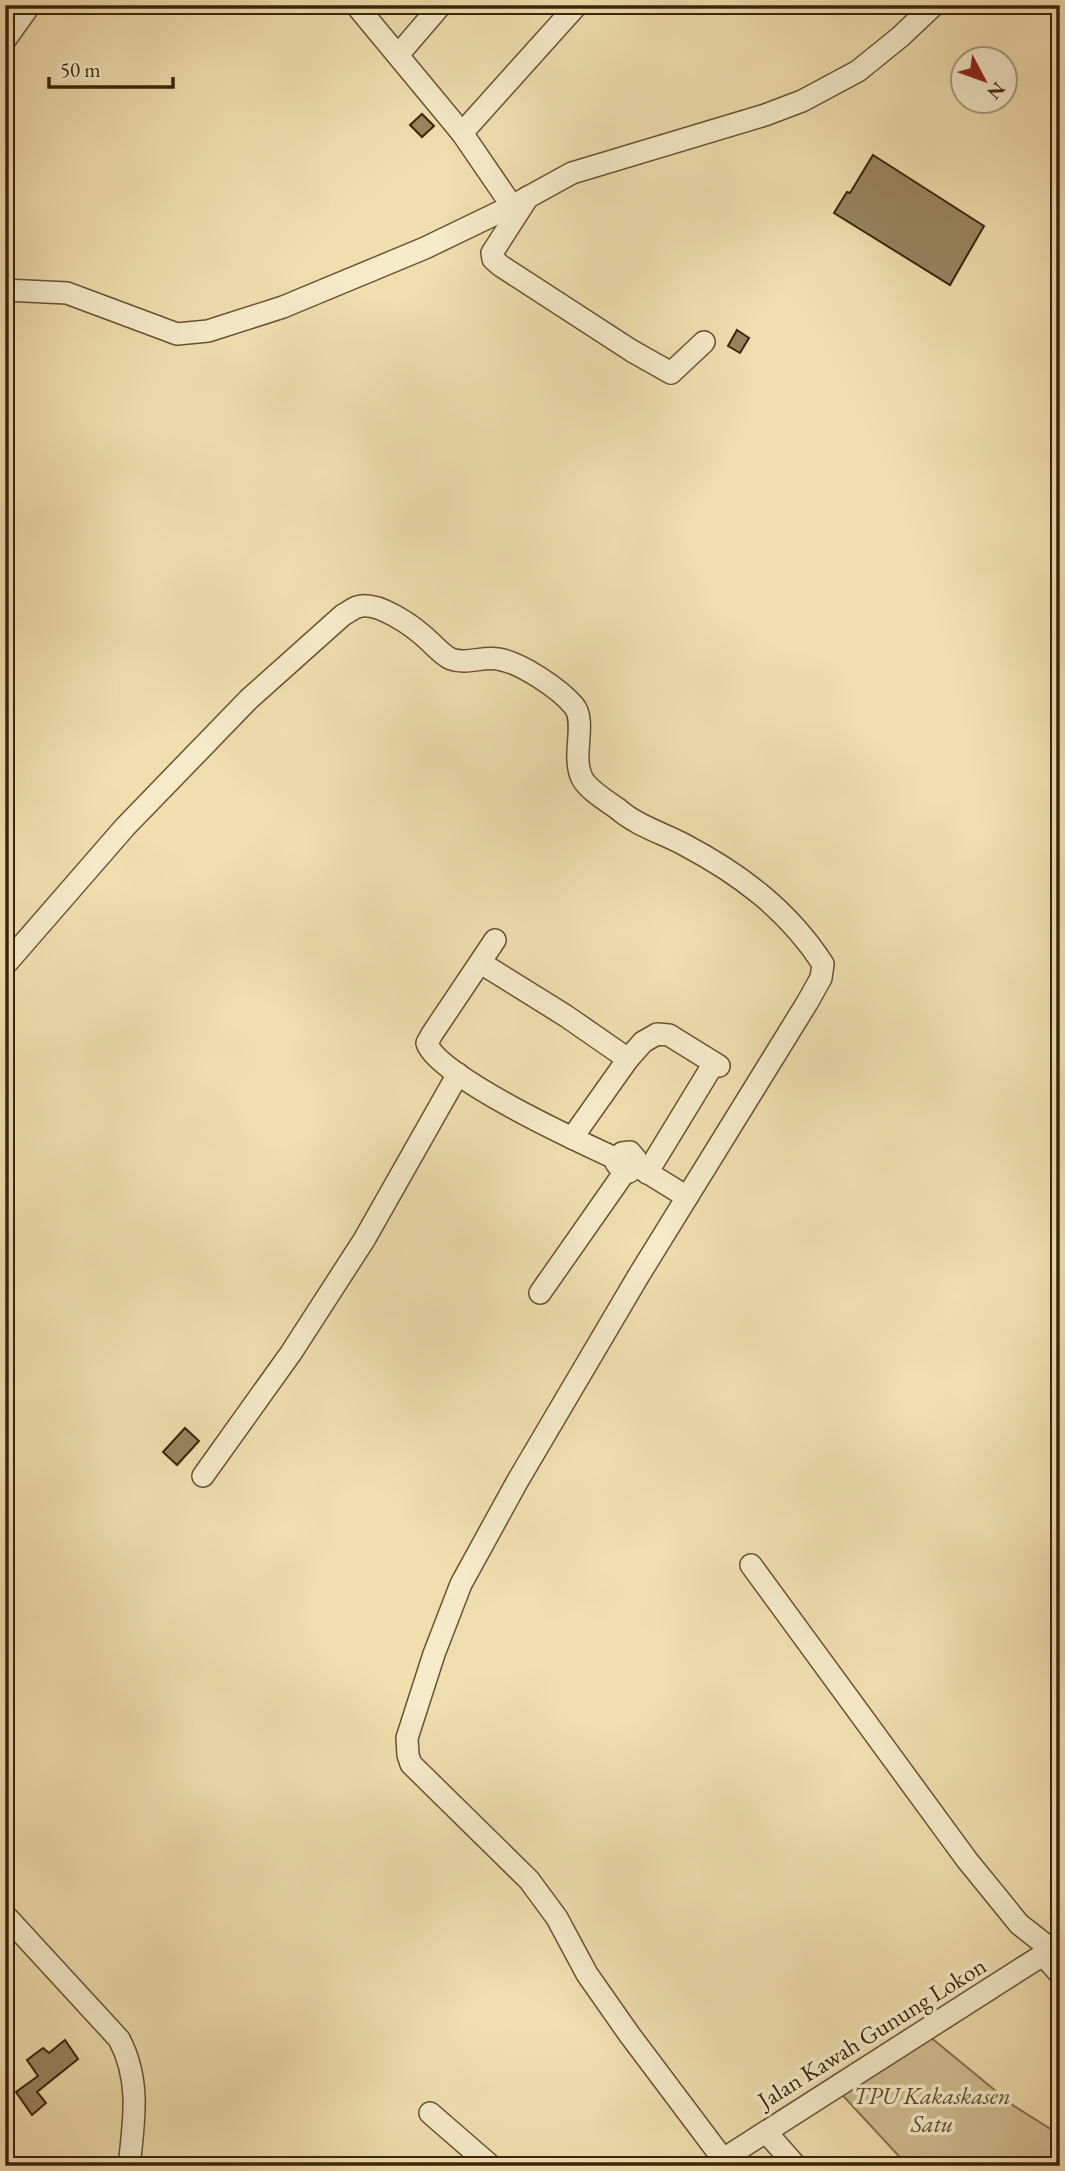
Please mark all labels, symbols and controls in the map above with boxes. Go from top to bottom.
scale bar [49,46,173,90]
north arrow [950,46,1020,116]
text: 50 m [60,56,101,83]
text: N [982,77,1011,105]
street label: Jalan Kawah Gunung Lokon [750,1949,992,2117]
park label: TPU Kakaskasen Satu [853,2080,1011,2139]

